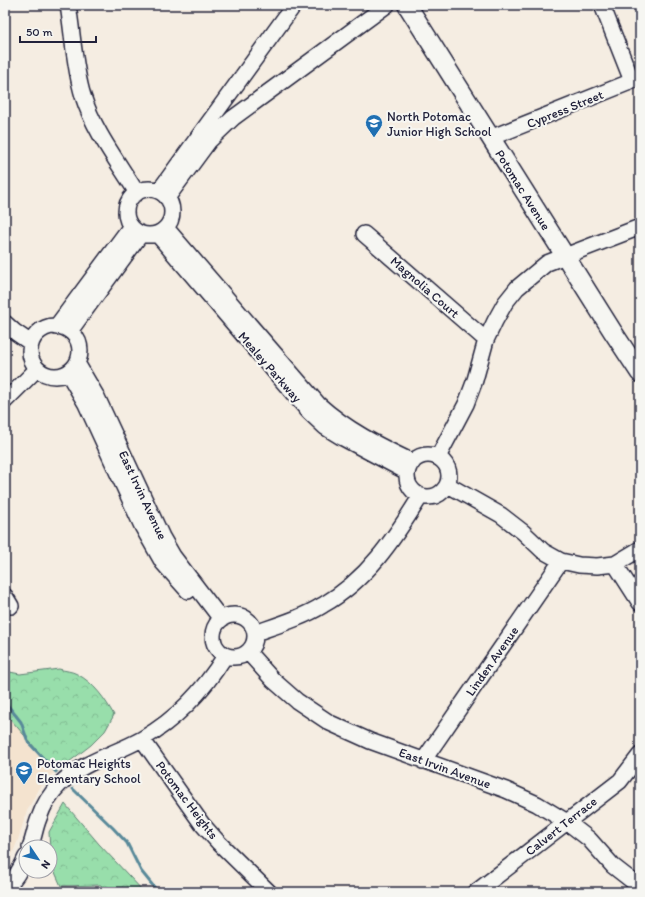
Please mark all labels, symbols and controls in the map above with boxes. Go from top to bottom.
scale bar [20,18,96,44]
text: 50 m [26,25,52,39]
street label: Cypress Street [525,87,606,131]
place label: North Potomac Junior High School [387,109,492,139]
school or university icon: North Potomac Junior High School [364,113,384,138]
street label: Potomac Avenue [492,147,554,233]
street label: Magnolia Court [388,253,463,321]
street label: Mealey Parkway [235,329,305,405]
street label: East Irvin Avenue [116,448,170,542]
street label: Linden Avenue [463,623,521,699]
street label: East Irvin Avenue [397,744,493,792]
place label: Potomac Heights Elementary School [37,756,141,786]
street label: Potomac Heights [153,758,221,842]
school or university icon: Potomac Heights Elementary School [14,760,34,785]
street label: Calvert Terrace [522,793,600,859]
north arrow [18,839,58,879]
text: N [38,858,53,871]

